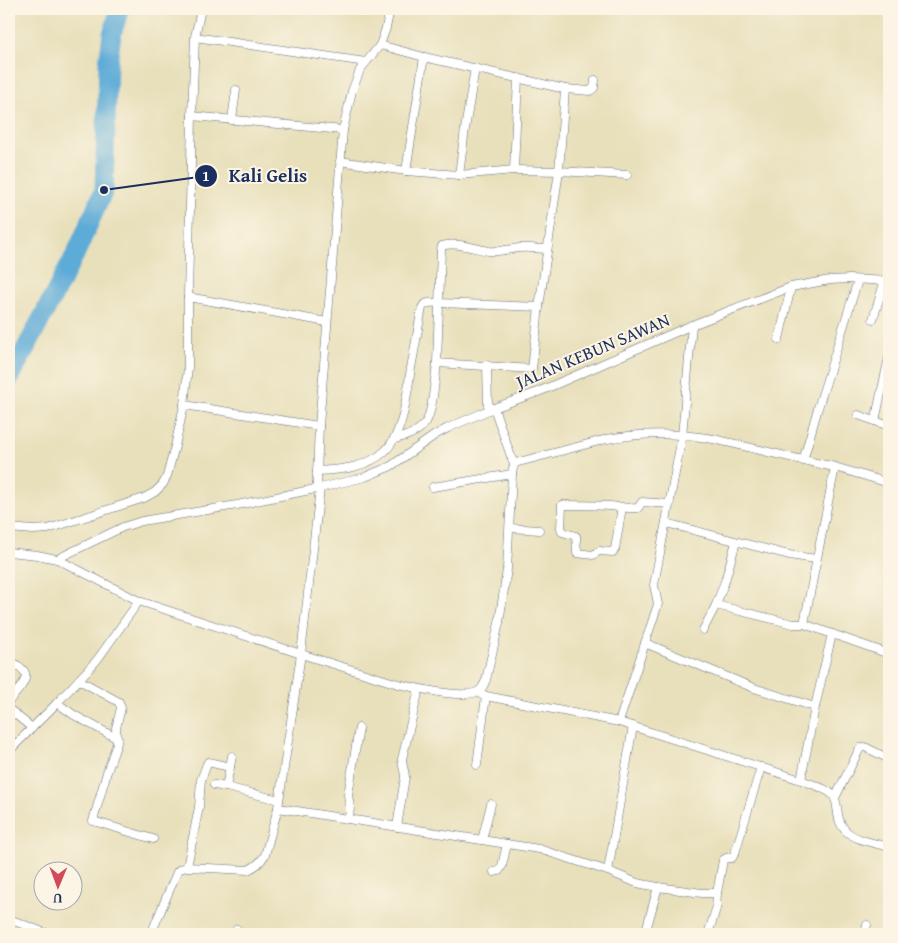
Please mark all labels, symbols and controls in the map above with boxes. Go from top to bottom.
callout: Kali Gelis [194,159,317,193]
text: Kali Gelis [229,161,307,189]
text: 1 [202,165,210,186]
street label: JALAN KEBUN SAWAN [510,306,674,396]
north arrow [32,860,82,910]
text: U [52,889,63,909]

